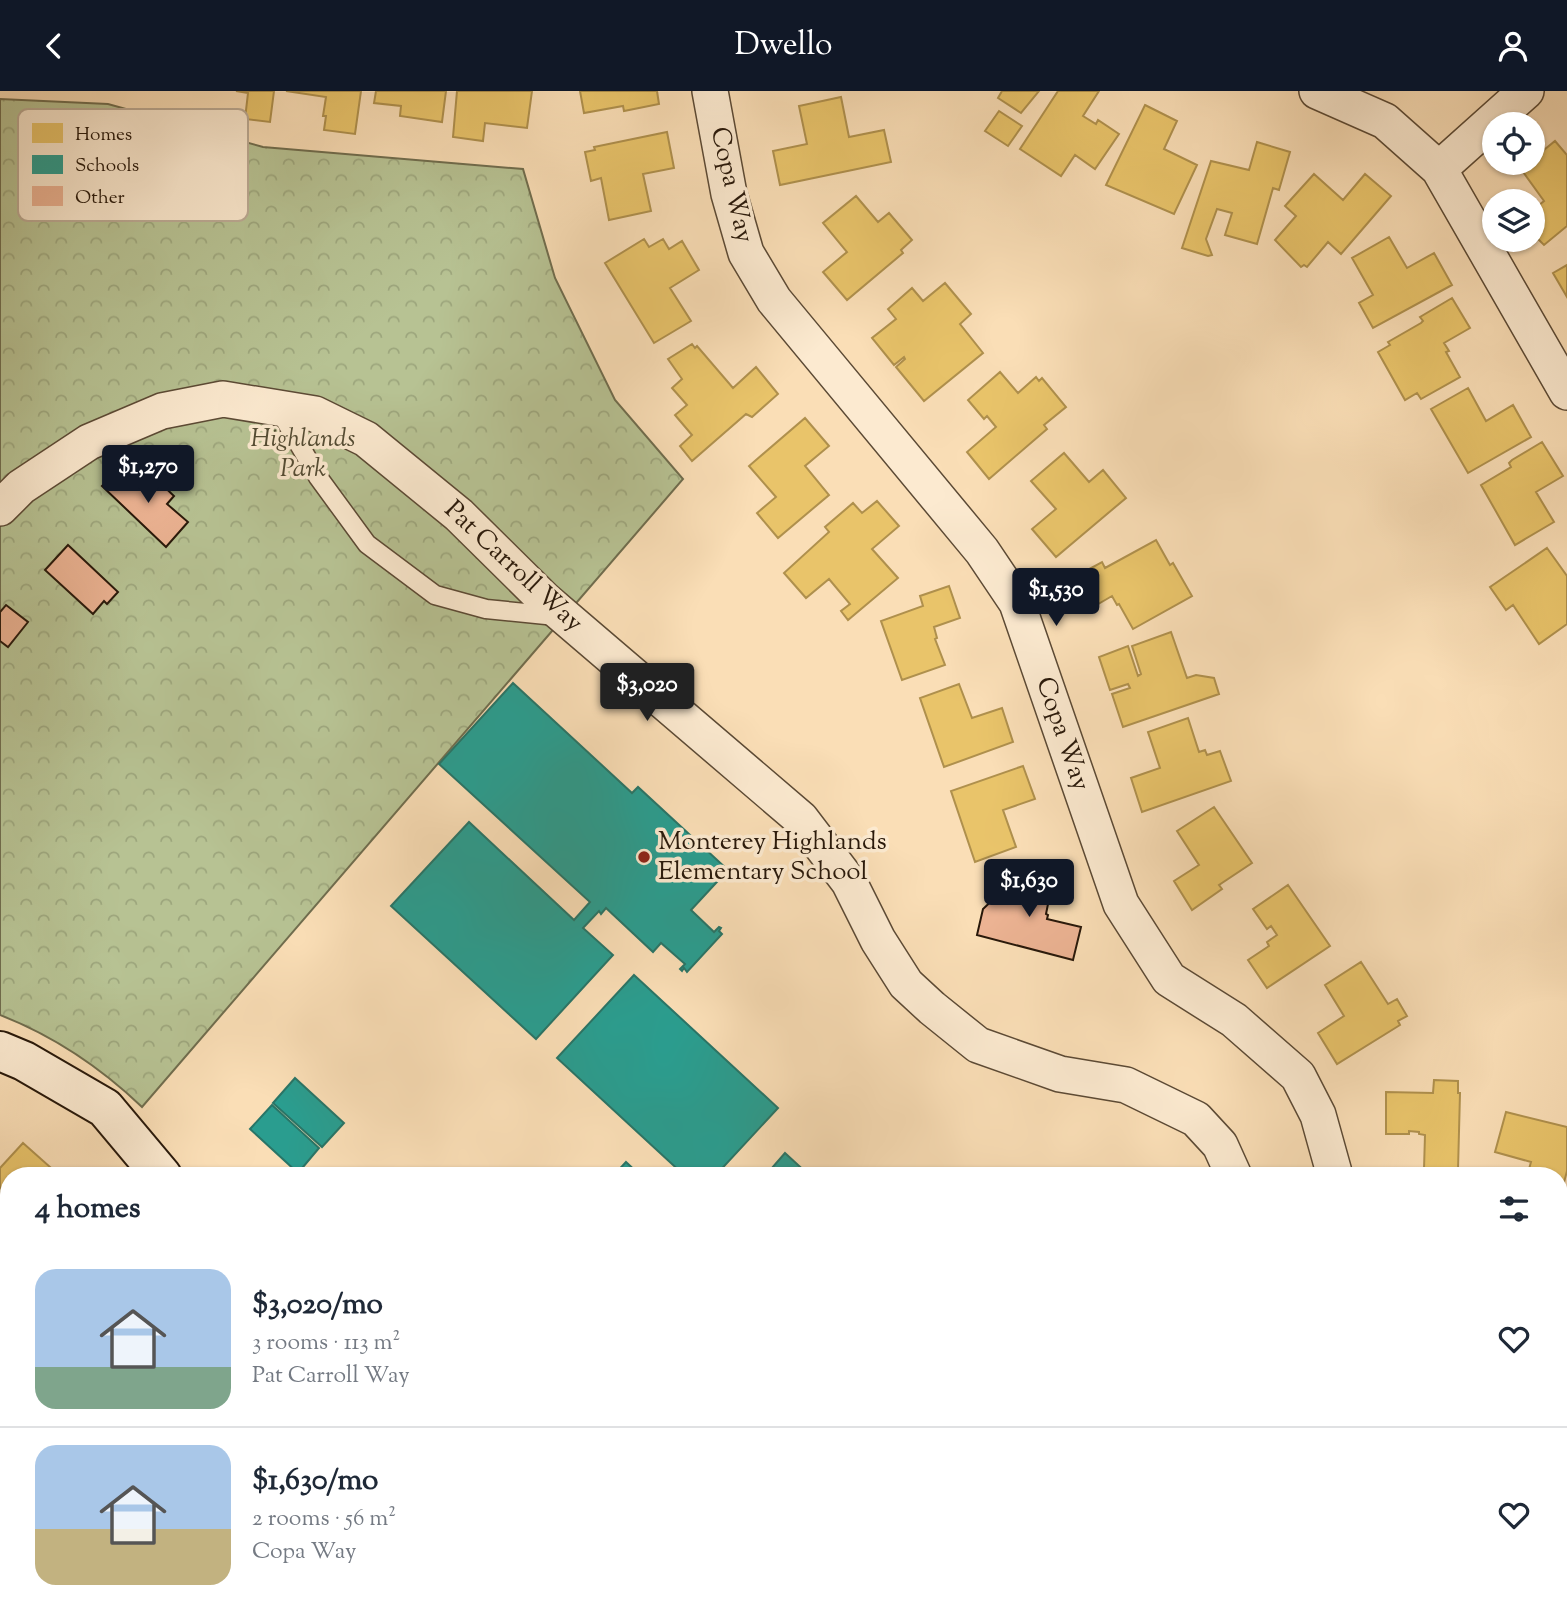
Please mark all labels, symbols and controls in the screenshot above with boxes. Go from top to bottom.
text: Dwello [734,23,833,69]
icon: back [35,27,73,65]
icon: person [1494,27,1532,65]
legend [18,109,248,221]
map controls [1482,112,1545,252]
button: locate [1482,112,1545,175]
text: Homes [75,122,132,149]
street label: Copa Way [700,123,762,247]
text: Schools [75,153,139,180]
text: Other [75,185,125,212]
button: layers [1482,189,1545,252]
park label: Highlands Park [251,421,355,488]
pin: $1,270 [91,445,205,505]
text: $1,270 [118,451,178,484]
street label: Pat Carroll Way [435,493,591,641]
pin: $1,530 [999,568,1113,628]
text: $1,530 [1028,574,1084,607]
pin: $3,020 [590,663,704,723]
text: $3,020 [616,669,678,702]
street label: Copa Way [1025,672,1099,796]
place label: Monterey Highlands Elementary School [658,824,887,891]
marker: Monterey Highlands Elementary School [636,849,652,865]
pin: $1,630 [972,859,1086,919]
text: $1,630 [1000,865,1058,898]
text: 4 homes [35,1188,141,1231]
icon: filters [1495,1190,1533,1228]
text: $3,020/mo [252,1284,383,1327]
icon: home [91,1297,175,1381]
icon: heart [1495,1320,1533,1358]
text: 3 rooms · 113 m² [252,1327,400,1360]
text: Pat Carroll Way [252,1360,410,1393]
text: $1,630/mo [252,1460,378,1503]
icon: home [91,1473,175,1557]
icon: heart [1495,1496,1533,1534]
text: 2 rooms · 56 m² [252,1503,396,1536]
text: Copa Way [252,1536,356,1569]

